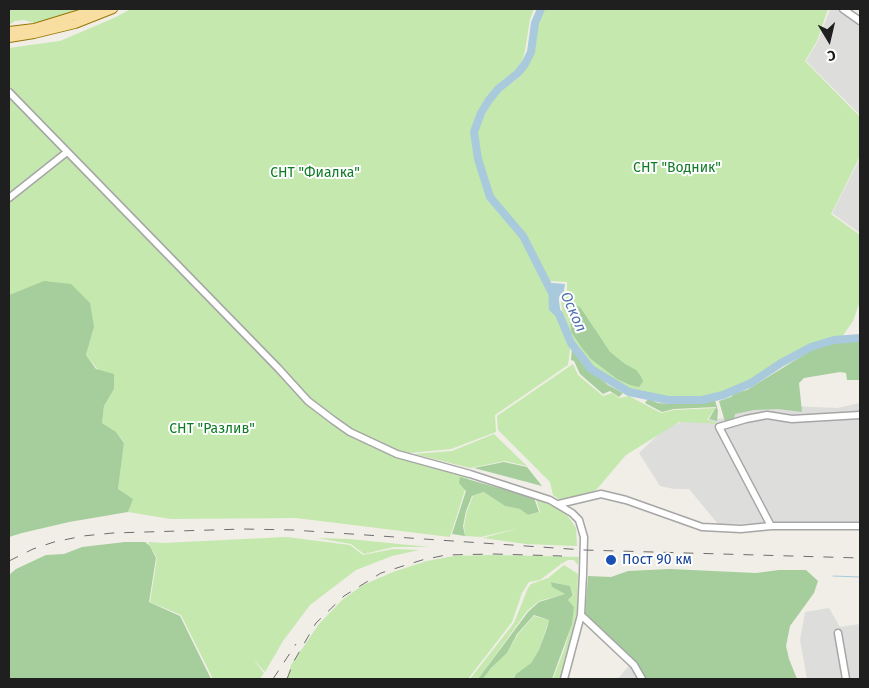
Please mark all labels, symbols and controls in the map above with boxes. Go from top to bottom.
north arrow [804,15,854,65]
text: С [826,46,837,64]
park label: СНТ "Водник" [633,160,721,176]
park label: СНТ "Фиалка" [270,165,360,181]
water label: Оскол [556,289,590,335]
park label: СНТ "Разлив" [169,421,255,437]
place label: Пост 90 км [622,552,692,568]
marker: Пост 90 км [604,553,618,567]

